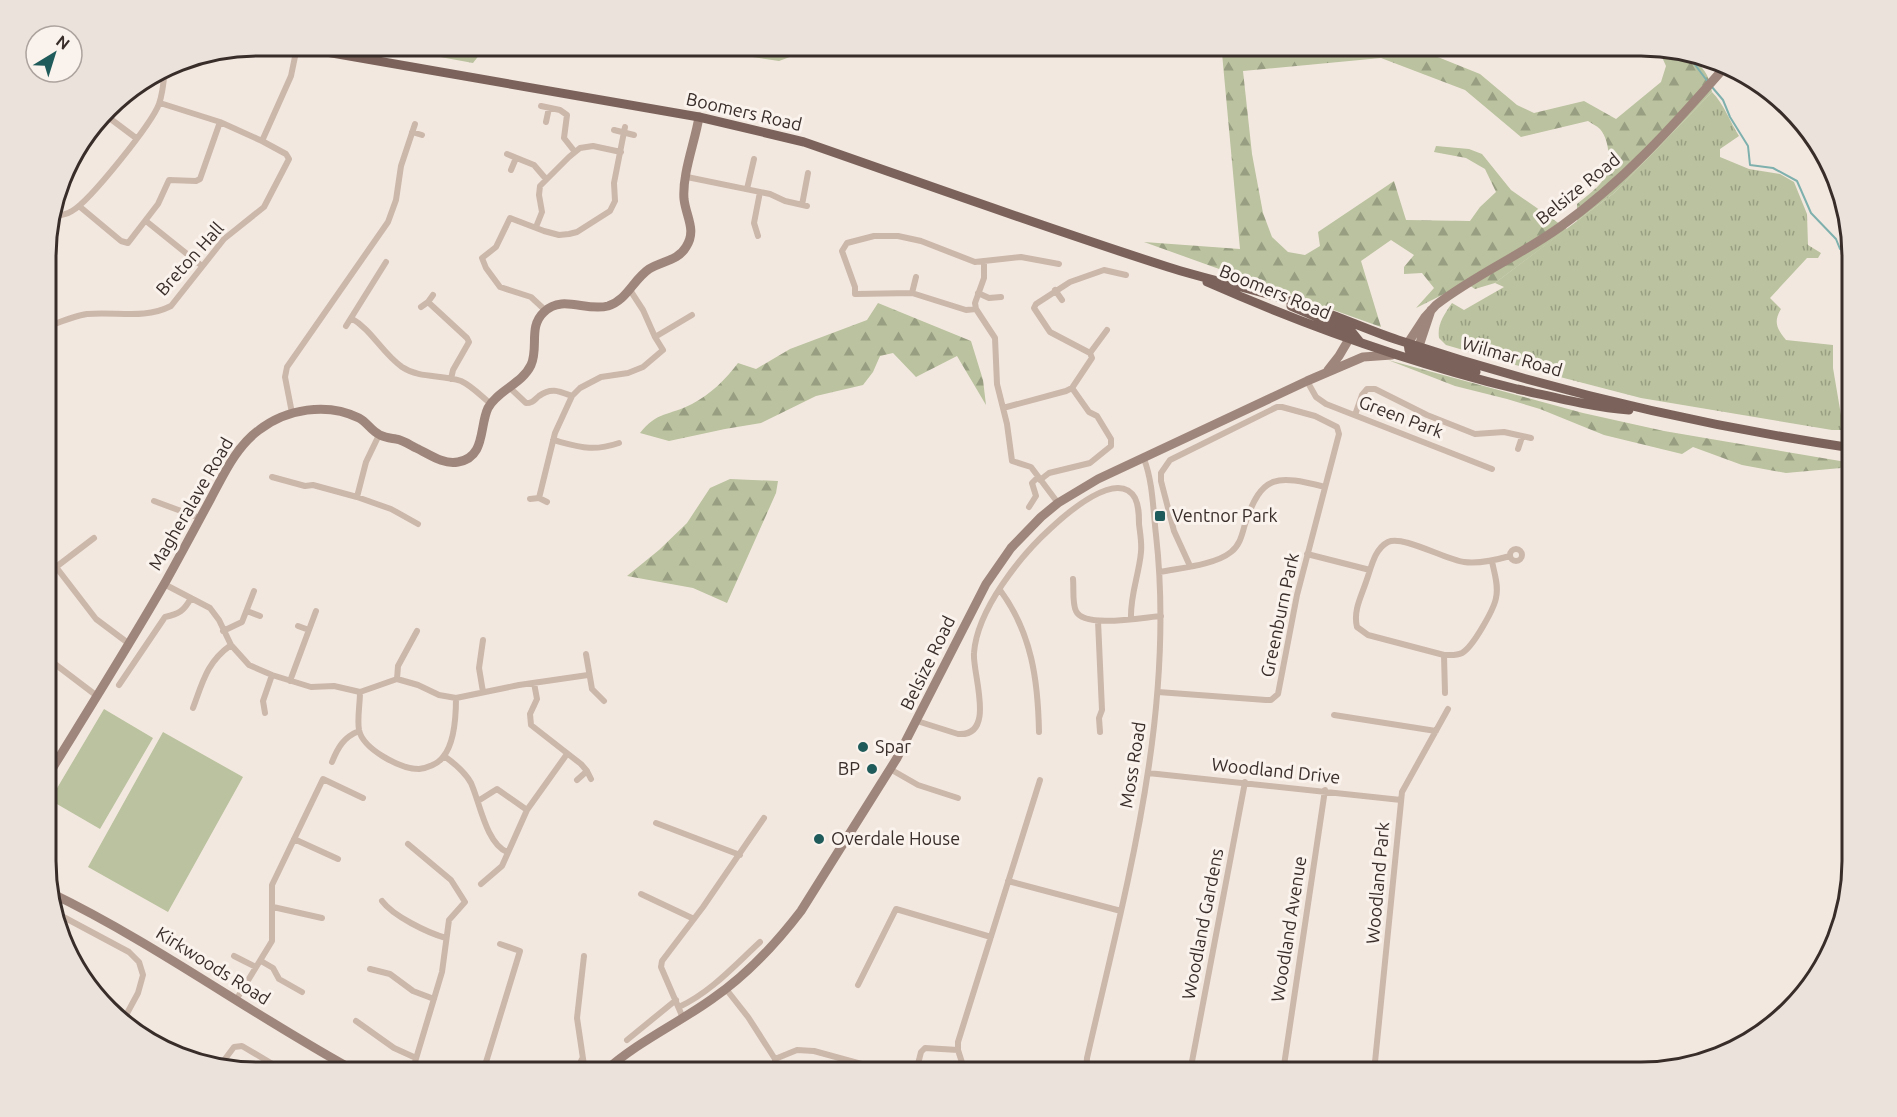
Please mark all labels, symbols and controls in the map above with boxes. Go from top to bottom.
north arrow [24,24,84,84]
text: N [53,31,73,53]
street label: Boomers Road [684,88,804,134]
street label: Belsize Road [1531,148,1623,228]
street label: Breton Hall [151,217,227,299]
street label: Boomers Road [1217,260,1334,322]
street label: Wilmar Road [1460,332,1565,380]
street label: Green Park [1356,391,1446,441]
street label: Magheralave Road [144,434,236,573]
place label: Ventnor Park [1172,505,1278,525]
marker: Ventnor Park [1153,509,1167,523]
street label: Greenburn Park [1256,551,1302,679]
street label: Belsize Road [896,612,958,713]
street label: Moss Road [1115,720,1149,810]
place label: Spar [875,736,911,756]
marker: Spar [856,740,870,754]
street label: Woodland Drive [1211,753,1342,787]
place label: BP [838,758,860,778]
marker: BP [865,762,879,776]
street label: Woodland Park [1362,821,1392,945]
place label: Overdale House [831,828,960,848]
marker: Overdale House [812,832,826,846]
street label: Woodland Gardens [1178,846,1227,1001]
street label: Woodland Avenue [1267,854,1309,1003]
street label: Kirkwoods Road [153,922,274,1008]

